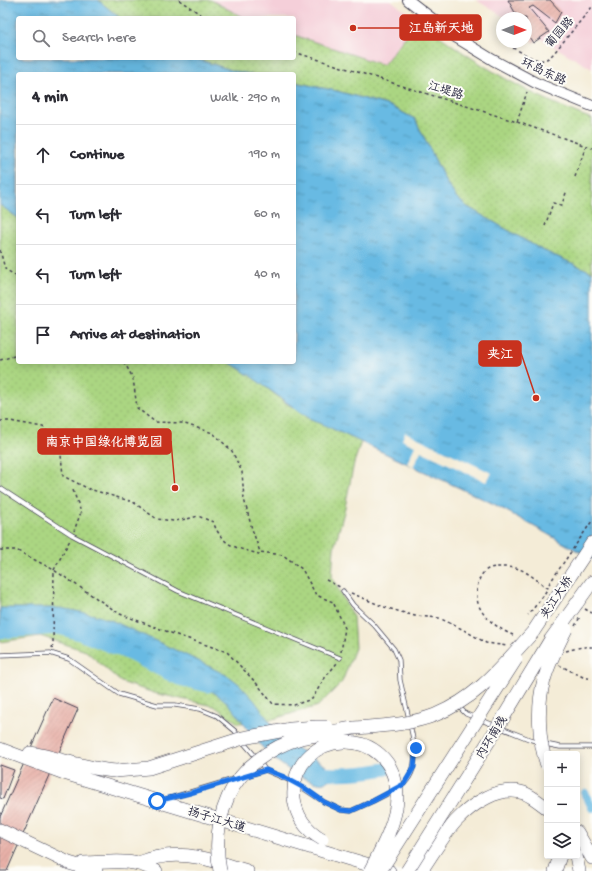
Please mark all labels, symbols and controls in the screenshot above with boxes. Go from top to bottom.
north arrow [496,12,532,48]
street label: 葡园路 [542,14,578,51]
callout: 江岛新天地 [400,15,481,40]
search box [16,16,296,60]
text: 江岛新天地 [408,21,474,37]
icon: search [30,27,52,49]
text: Search here [62,29,136,47]
street label: 环岛东路 [518,55,568,89]
street label: 江堤路 [426,79,465,104]
text: 4 min [32,88,68,108]
text: Walk · 290 m [210,91,280,106]
icon: ahead [32,144,54,166]
text: Continue [70,146,124,164]
text: 190 m [249,147,280,162]
icon: left [32,204,54,226]
text: Turn left [70,206,121,224]
text: 60 m [254,207,280,222]
icon: left [32,264,54,286]
text: Turn left [70,266,121,284]
text: 40 m [254,267,280,282]
icon: arrive [32,324,54,346]
text: Arrive at destination [70,326,200,344]
callout: 夹江 [479,341,521,366]
text: 夹江 [487,347,513,363]
callout: 南京中国绿化博览园 [38,429,171,454]
text: 南京中国绿化博览园 [45,434,163,451]
street label: 夹江大桥 [538,573,577,622]
street label: 内环南线 [473,713,511,762]
route end [407,739,425,757]
map controls [544,751,580,859]
button: + [544,751,580,787]
button: − [544,787,580,823]
route start [148,792,166,810]
street label: 扬子江大道 [186,804,247,836]
button: layers [544,823,580,859]

